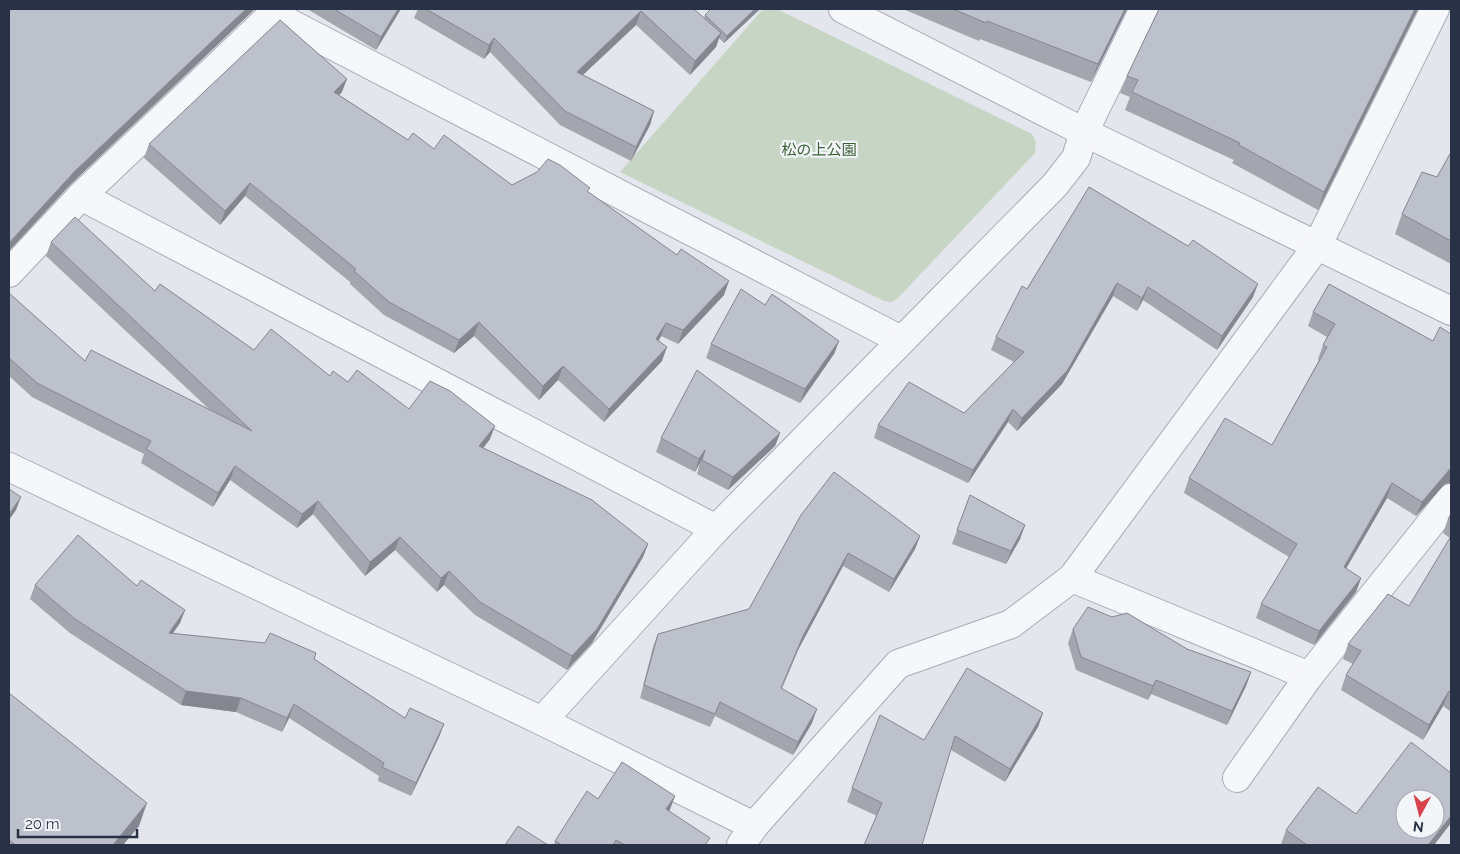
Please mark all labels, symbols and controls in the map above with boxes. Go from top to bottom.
park label: 松の上公園 [781,141,857,159]
north arrow [1395,789,1445,839]
scale bar [18,806,136,838]
text: 20 m [25,815,60,833]
text: N [1412,818,1425,835]

